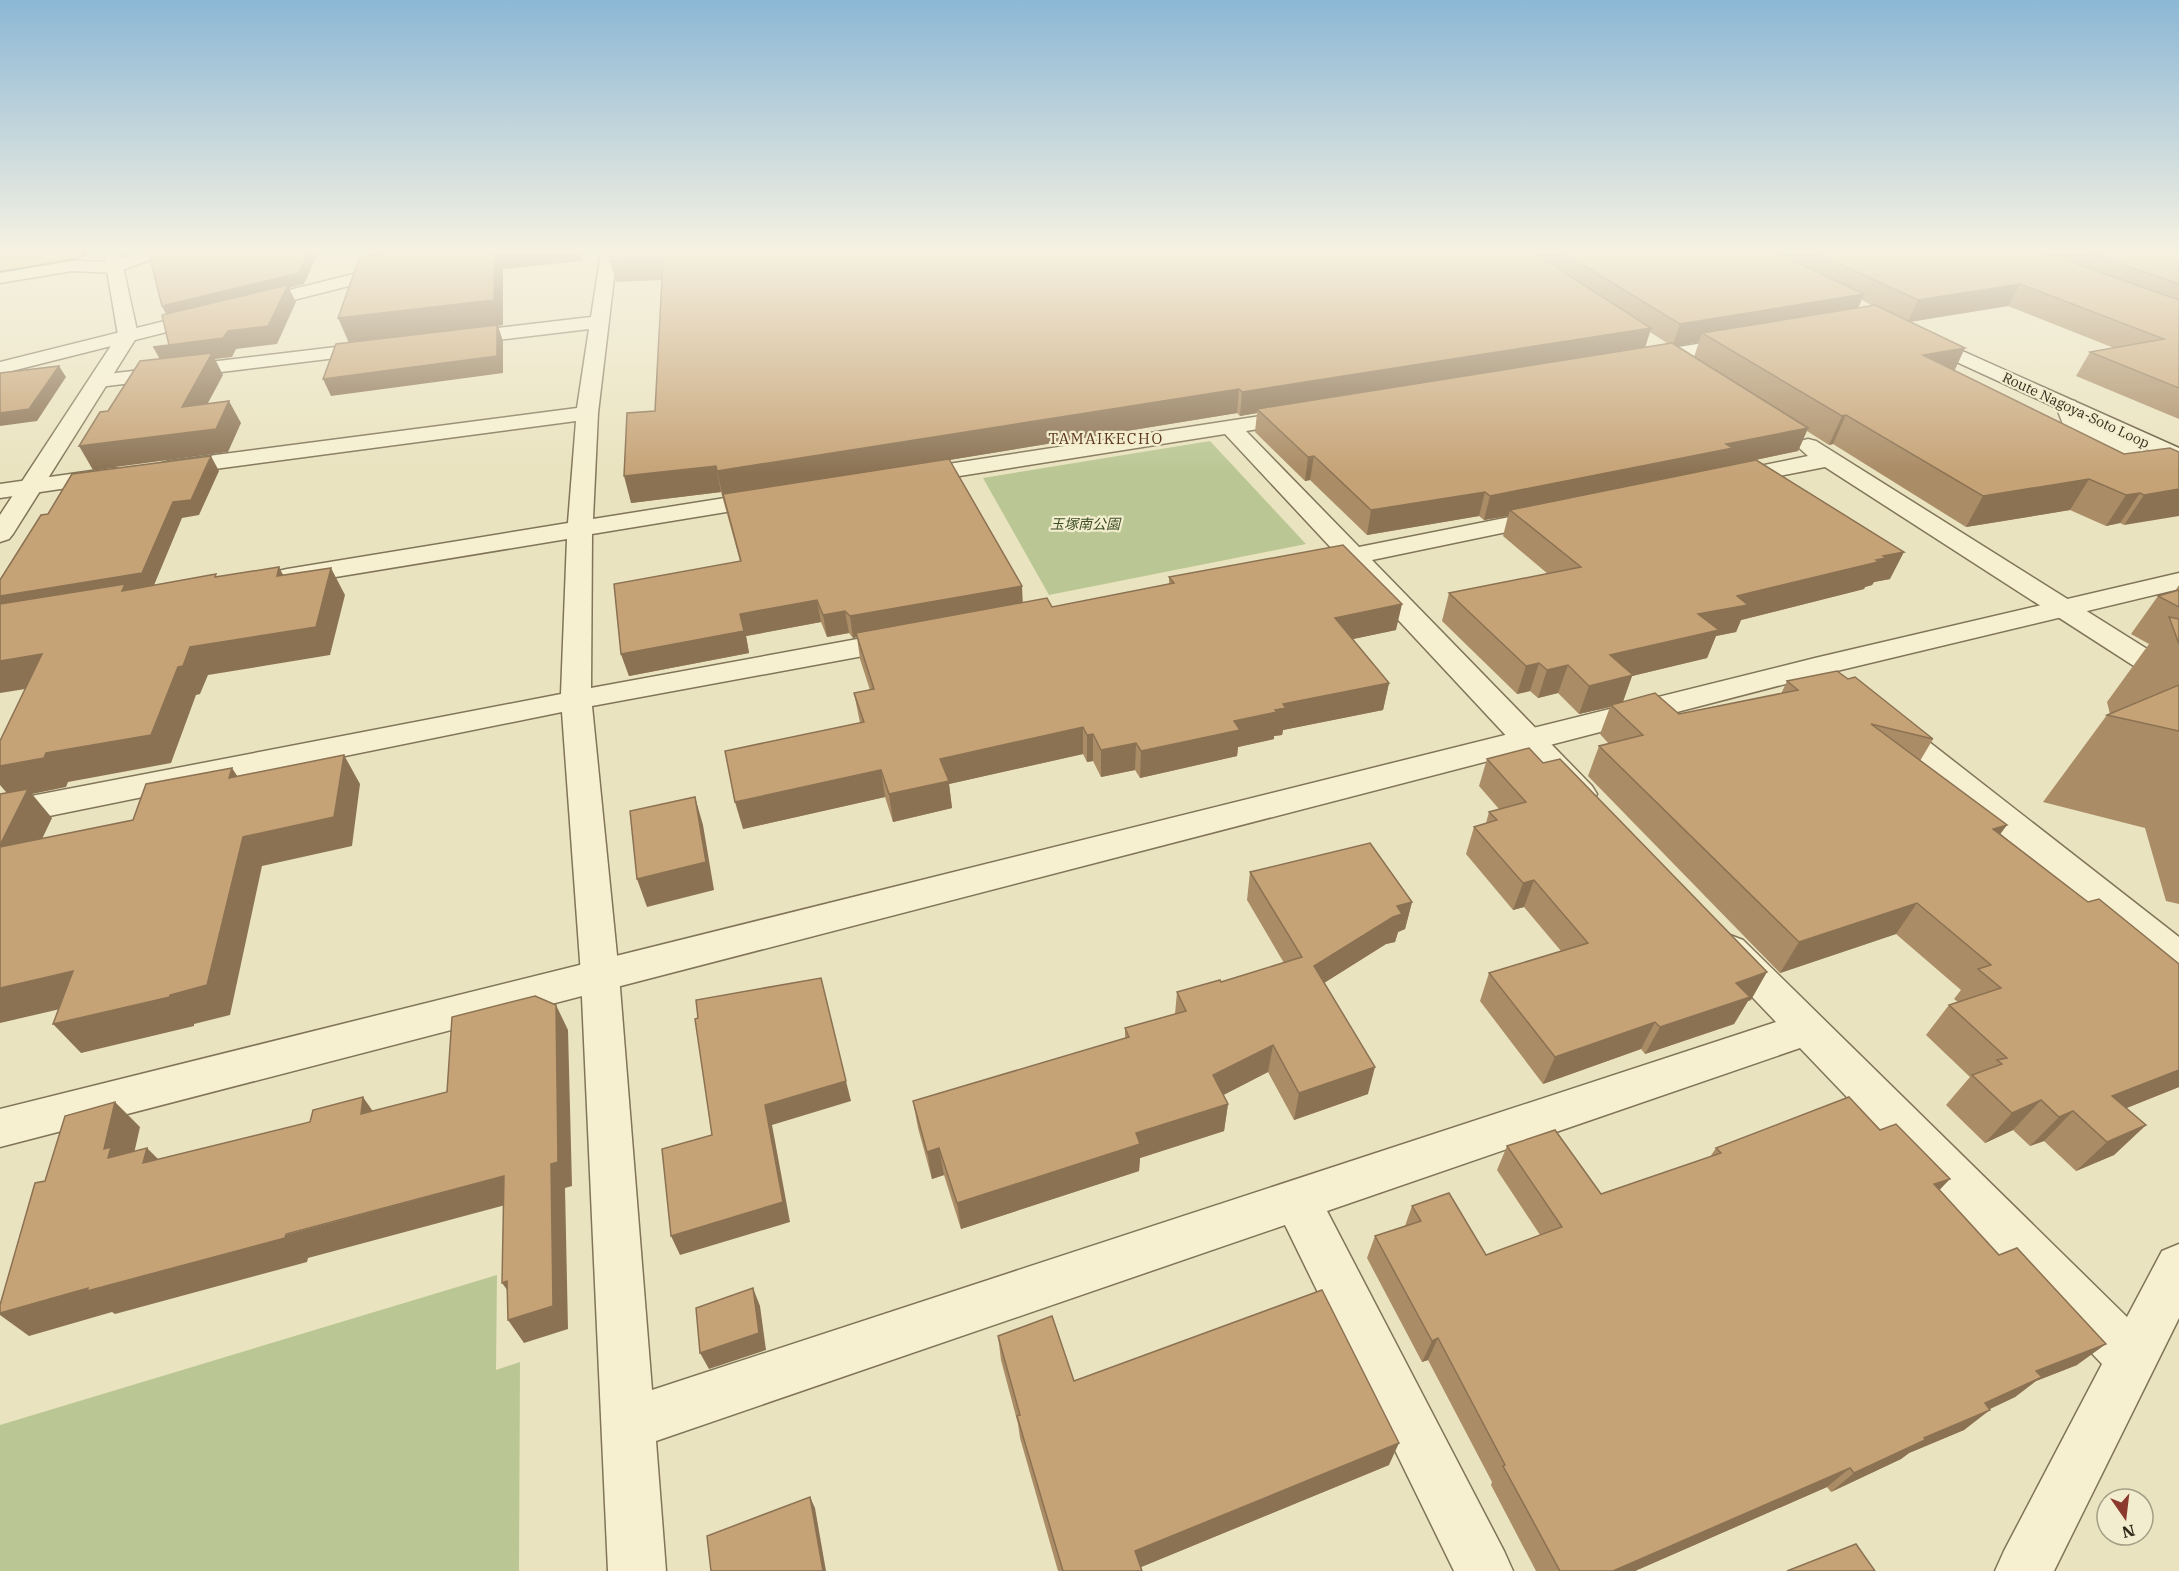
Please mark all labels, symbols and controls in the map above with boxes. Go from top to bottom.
street label: Route Nagoya-Soto Loop [2000,368,2152,452]
district label: TAMAIKECHO [1048,429,1164,448]
park label: 玉塚南公園 [1050,515,1122,533]
north arrow [2095,1487,2155,1547]
text: N [2120,1520,2137,1543]

